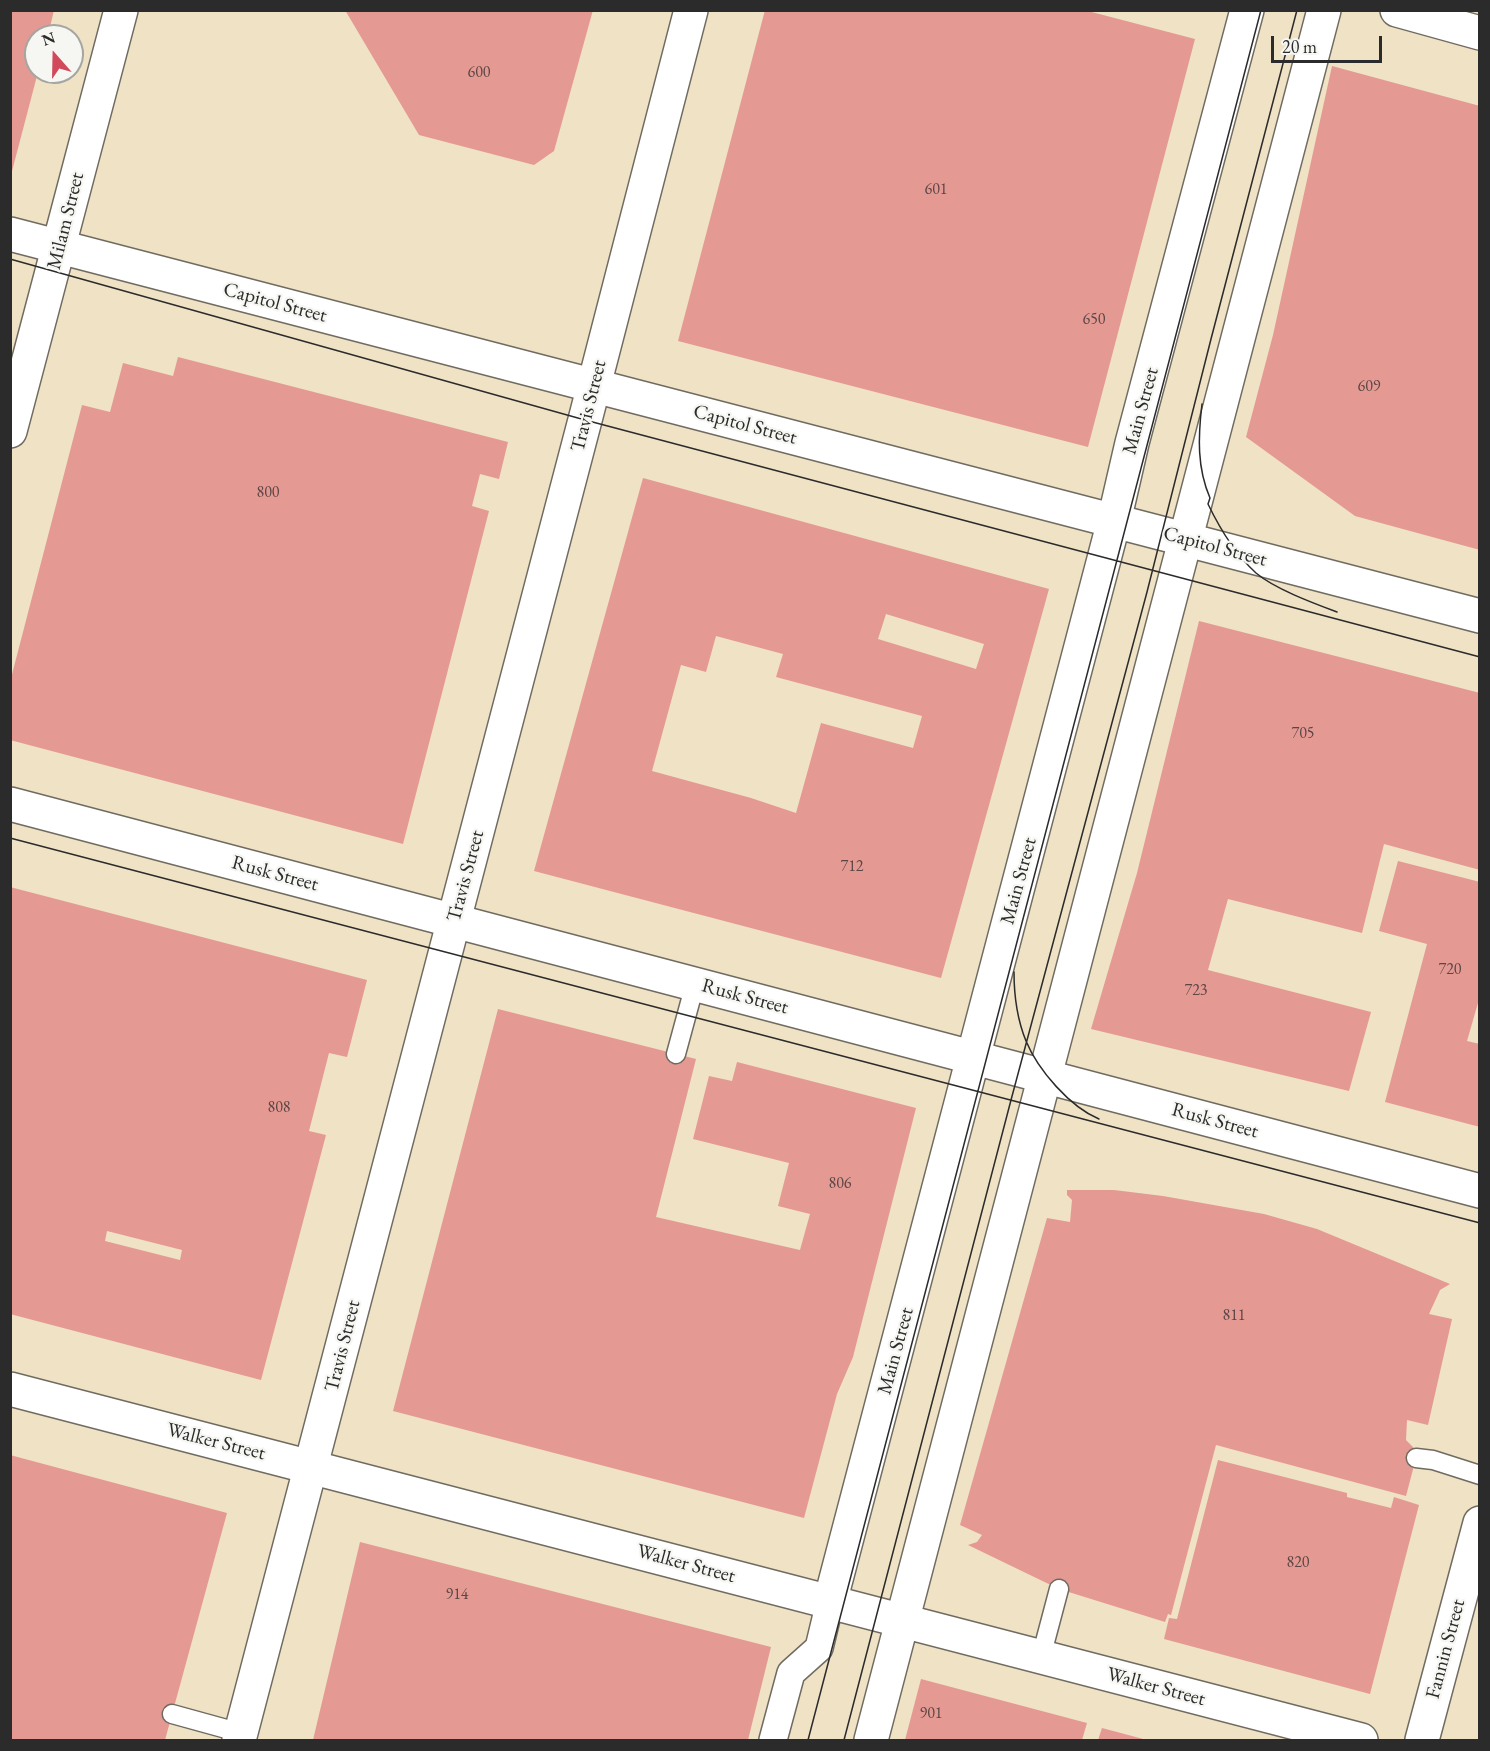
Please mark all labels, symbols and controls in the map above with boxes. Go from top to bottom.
north arrow [24,24,84,84]
scale bar [1274,24,1385,62]
text: N [39,26,58,51]
text: 20 m [1282,35,1317,58]
house number: 600 [467,63,491,83]
street label: Milam Street [42,170,90,272]
house number: 601 [924,180,948,200]
street label: Capitol Street [221,278,329,328]
house number: 650 [1082,310,1106,330]
street label: Travis Street [566,358,612,454]
street label: Main Street [1118,365,1164,457]
house number: 609 [1357,377,1381,397]
street label: Capitol Street [691,400,799,450]
house number: 800 [256,483,280,503]
street label: Capitol Street [1161,522,1269,572]
house number: 705 [1291,724,1315,744]
street label: Travis Street [442,828,490,924]
street label: Main Street [996,835,1042,927]
street label: Rusk Street [229,851,321,897]
house number: 712 [840,857,864,877]
house number: 720 [1438,960,1462,980]
street label: Rusk Street [699,974,791,1020]
house number: 723 [1184,981,1208,1001]
house number: 808 [267,1098,291,1118]
street label: Rusk Street [1169,1098,1261,1144]
house number: 806 [828,1174,852,1194]
street label: Travis Street [320,1298,366,1394]
street label: Main Street [873,1305,919,1397]
house number: 811 [1222,1306,1246,1326]
street label: Walker Street [164,1418,268,1466]
street label: Walker Street [634,1539,738,1589]
house number: 820 [1286,1553,1310,1573]
house number: 914 [445,1585,469,1605]
street label: Fannin Street [1421,1597,1471,1701]
street label: Walker Street [1104,1662,1208,1712]
house number: 901 [919,1704,943,1724]

